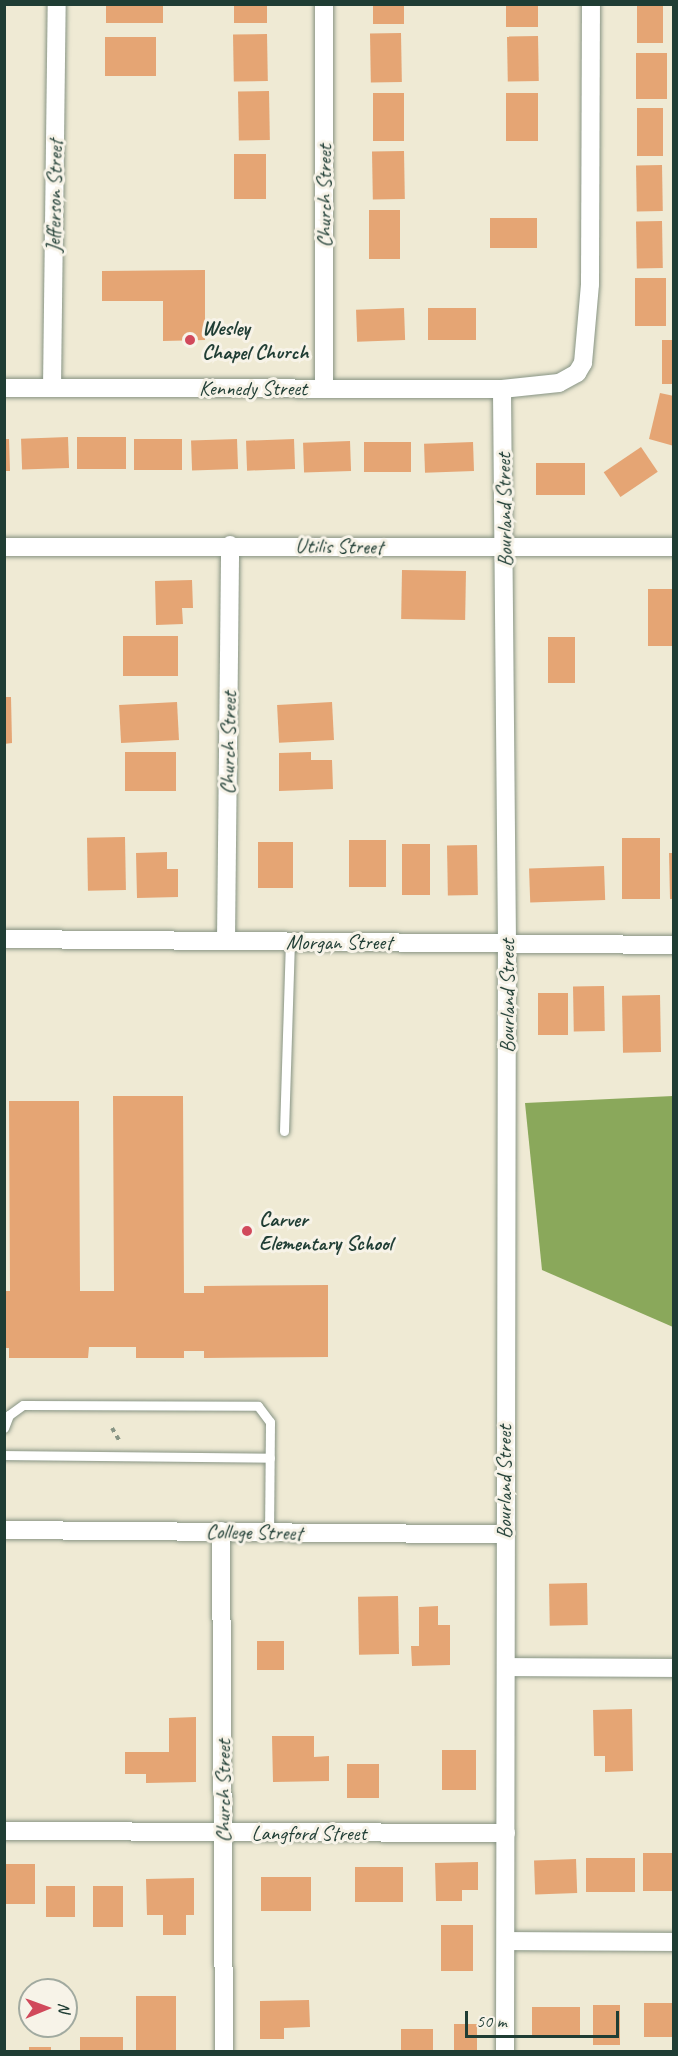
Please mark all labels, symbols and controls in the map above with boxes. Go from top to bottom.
street label: Jefferson Street [40,139,68,253]
street label: Church Street [311,144,337,248]
place label: Wesley Chapel Church [202,315,308,365]
marker: Wesley Chapel Church [183,333,197,347]
street label: Kennedy Street [199,375,307,401]
street label: Bourland Street [490,453,518,567]
street label: Utilis Street [295,533,383,559]
street label: Church Street [214,691,242,795]
street label: Morgan Street [286,929,392,955]
street label: Bourland Street [494,939,520,1053]
place label: Carver Elementary School [259,1206,392,1256]
marker: Carver Elementary School [240,1224,254,1238]
street label: Bourland Street [491,1425,517,1539]
street label: College Street [206,1519,302,1545]
street label: Church Street [210,1739,236,1843]
street label: Langford Street [251,1820,367,1846]
north arrow [18,1978,78,2038]
scale bar [468,1999,622,2037]
text: N [54,2003,74,2013]
text: 50 m [476,2010,507,2032]

